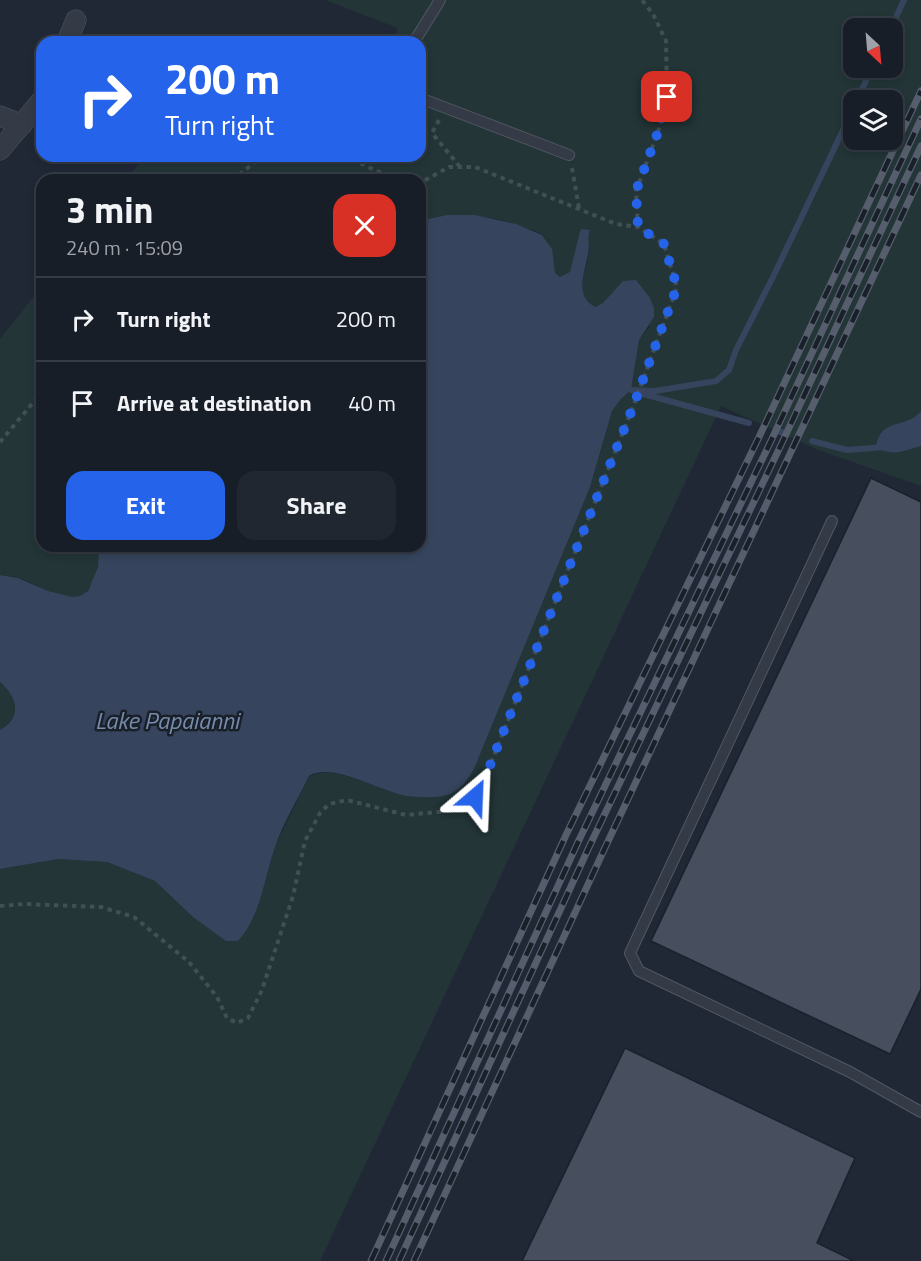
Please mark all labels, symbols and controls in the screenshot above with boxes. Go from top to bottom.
north arrow [843,18,903,78]
map controls [843,18,903,150]
text: 200 m [165,46,280,110]
icon: right [66,60,144,138]
pin [641,71,692,122]
icon: arrive [650,80,683,113]
button: layers [843,90,903,150]
text: Turn right [165,104,274,145]
text: 3 min [66,182,153,237]
button: close [333,194,396,257]
text: 240 m · 15:09 [66,232,183,263]
text: Turn right [117,302,211,336]
text: 200 m [336,302,396,336]
icon: right [66,303,99,336]
text: Arrive at destination [117,386,312,420]
text: 40 m [348,386,396,420]
icon: arrive [66,387,99,420]
button: Exit [66,471,225,540]
button: Share [237,471,396,540]
water label: Lake Papaianni [95,702,242,738]
position arrow [443,765,507,829]

